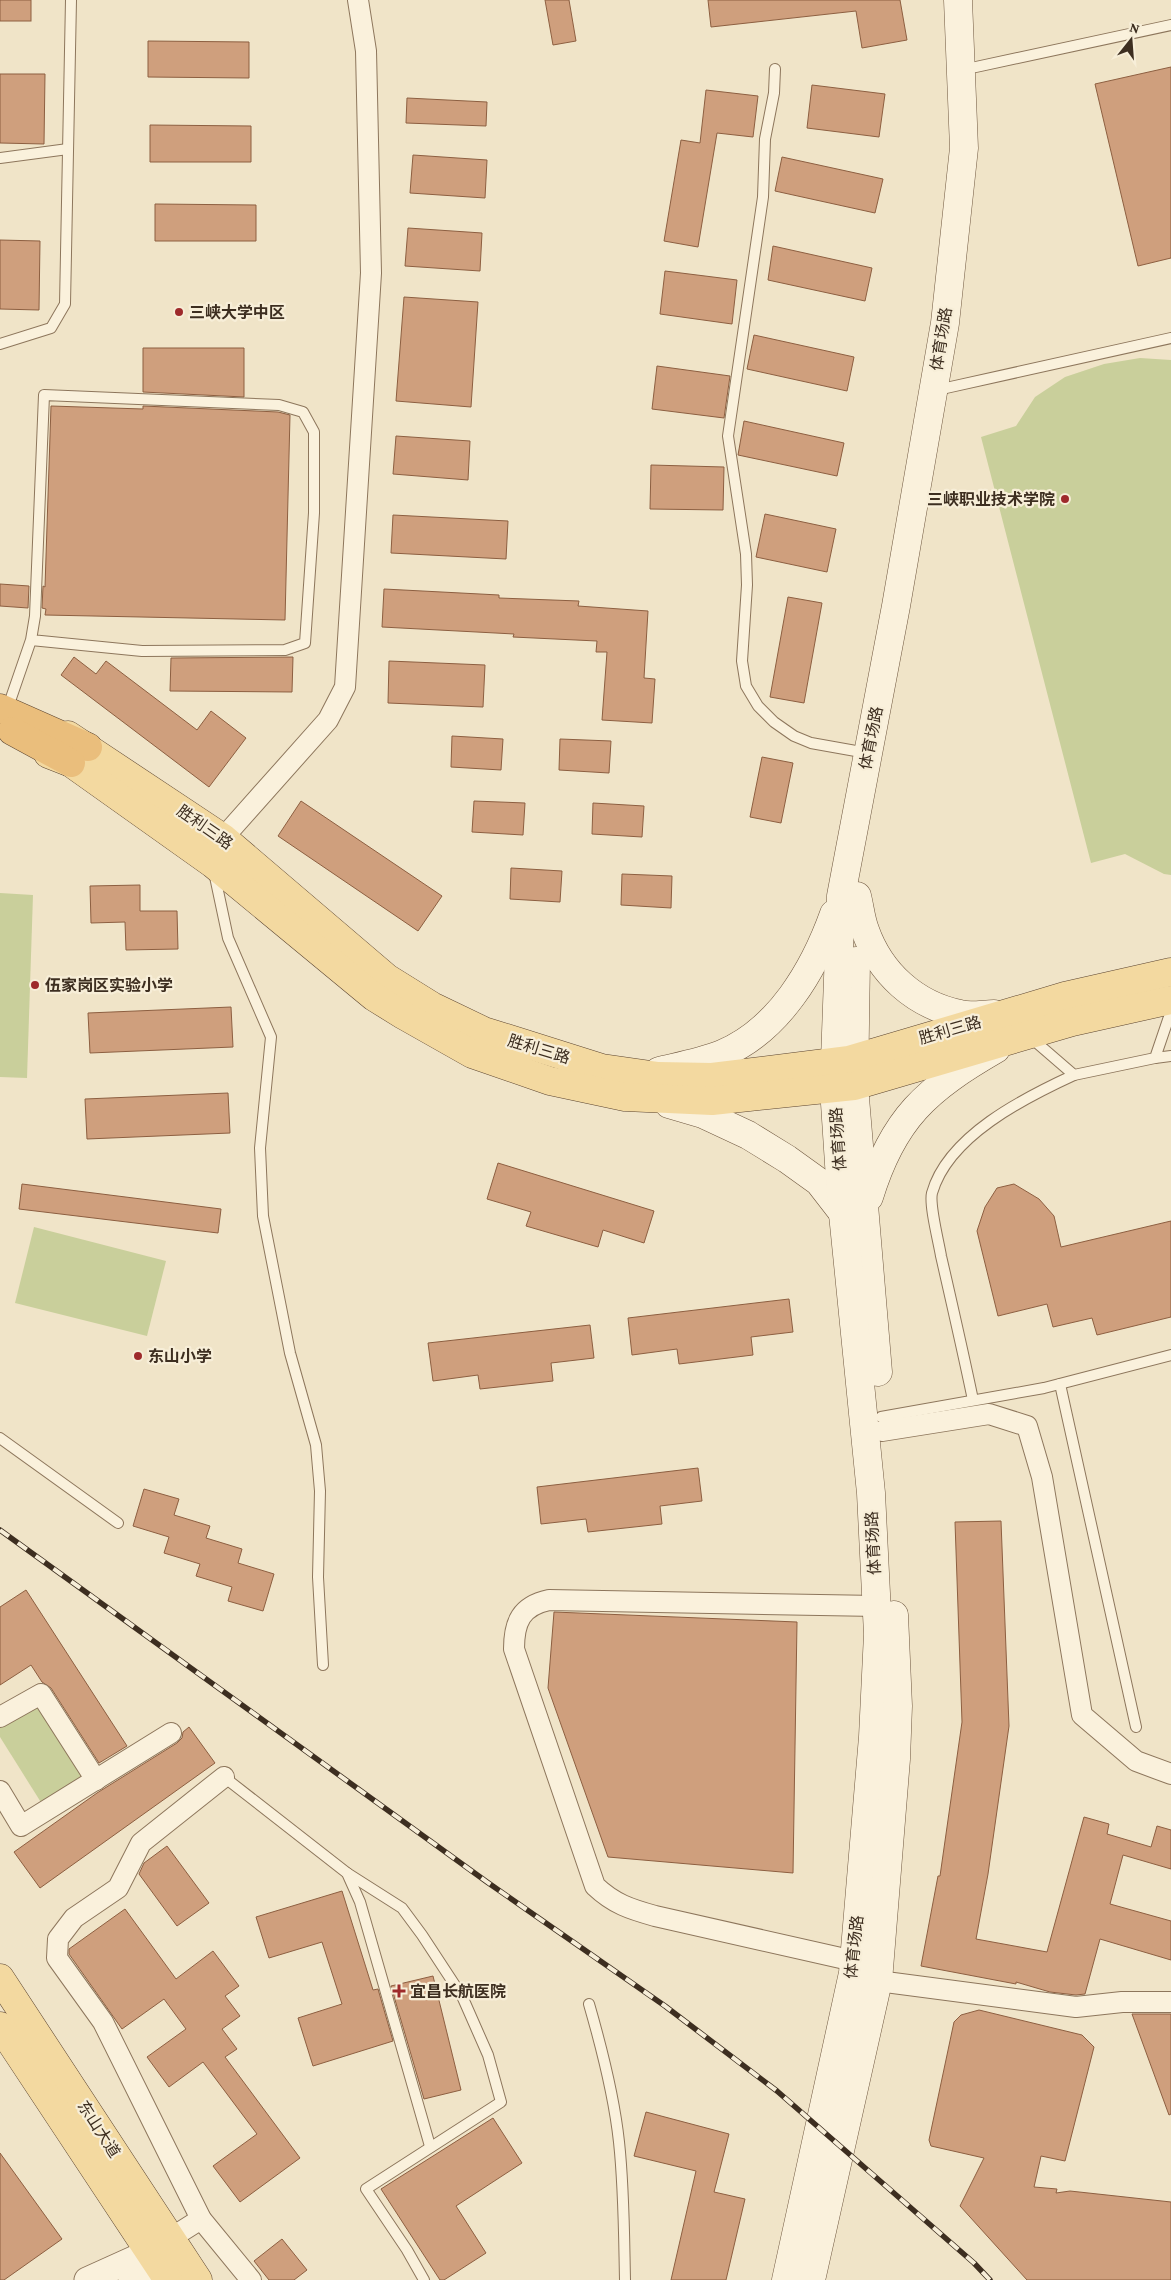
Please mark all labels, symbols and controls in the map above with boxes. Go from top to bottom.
north arrow [1106,15,1156,65]
text: N [1128,19,1142,37]
place label: 三峡大学中区 [189,304,285,321]
marker: 三峡大学中区 [173,306,185,318]
street label: 体育场路 [928,306,954,372]
place label: 三峡职业技术学院 [927,491,1055,508]
marker: 三峡职业技术学院 [1059,493,1071,505]
street label: 体育场路 [857,705,885,771]
street label: 胜利三路 [174,802,236,852]
place label: 伍家岗区实验小学 [45,977,173,994]
marker: 伍家岗区实验小学 [29,979,41,991]
street label: 胜利三路 [917,1013,983,1047]
street label: 胜利三路 [506,1032,572,1066]
street label: 体育场路 [827,1106,849,1172]
place label: 东山小学 [148,1348,212,1365]
marker: 东山小学 [132,1350,144,1362]
street label: 体育场路 [863,1511,883,1575]
street label: 体育场路 [842,1914,866,1980]
place label: 宜昌长航医院 [410,1983,506,2000]
marker: 宜昌长航医院 [392,1984,406,1998]
street label: 东山大道 [74,2098,124,2160]

